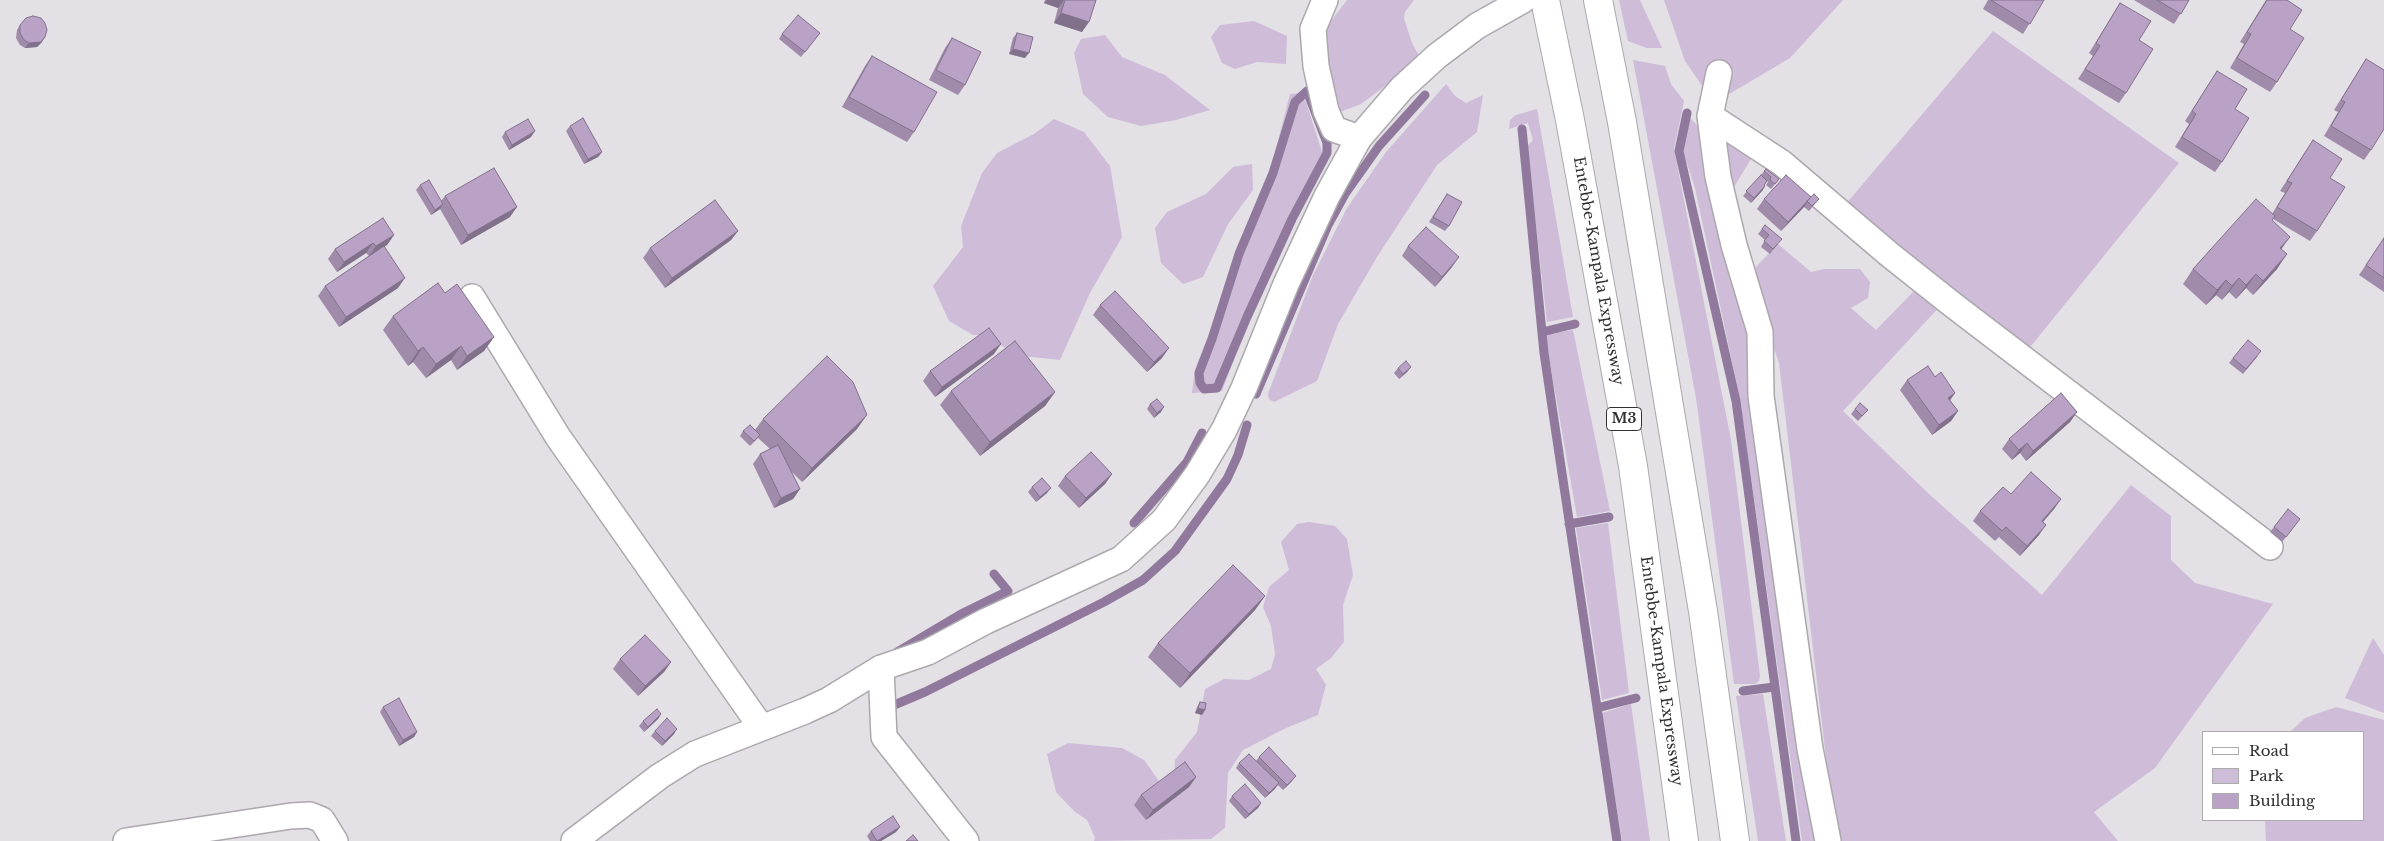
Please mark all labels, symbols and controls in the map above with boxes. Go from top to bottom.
street label: Entebbe-Kampala Expressway [1569,155,1627,387]
road number: M3 [1606,408,1642,430]
street label: Entebbe-Kampala Expressway [1636,555,1686,787]
legend [2202,731,2364,821]
text: Road [2249,741,2289,760]
text: Park [2249,766,2284,785]
text: Building [2249,791,2315,810]

